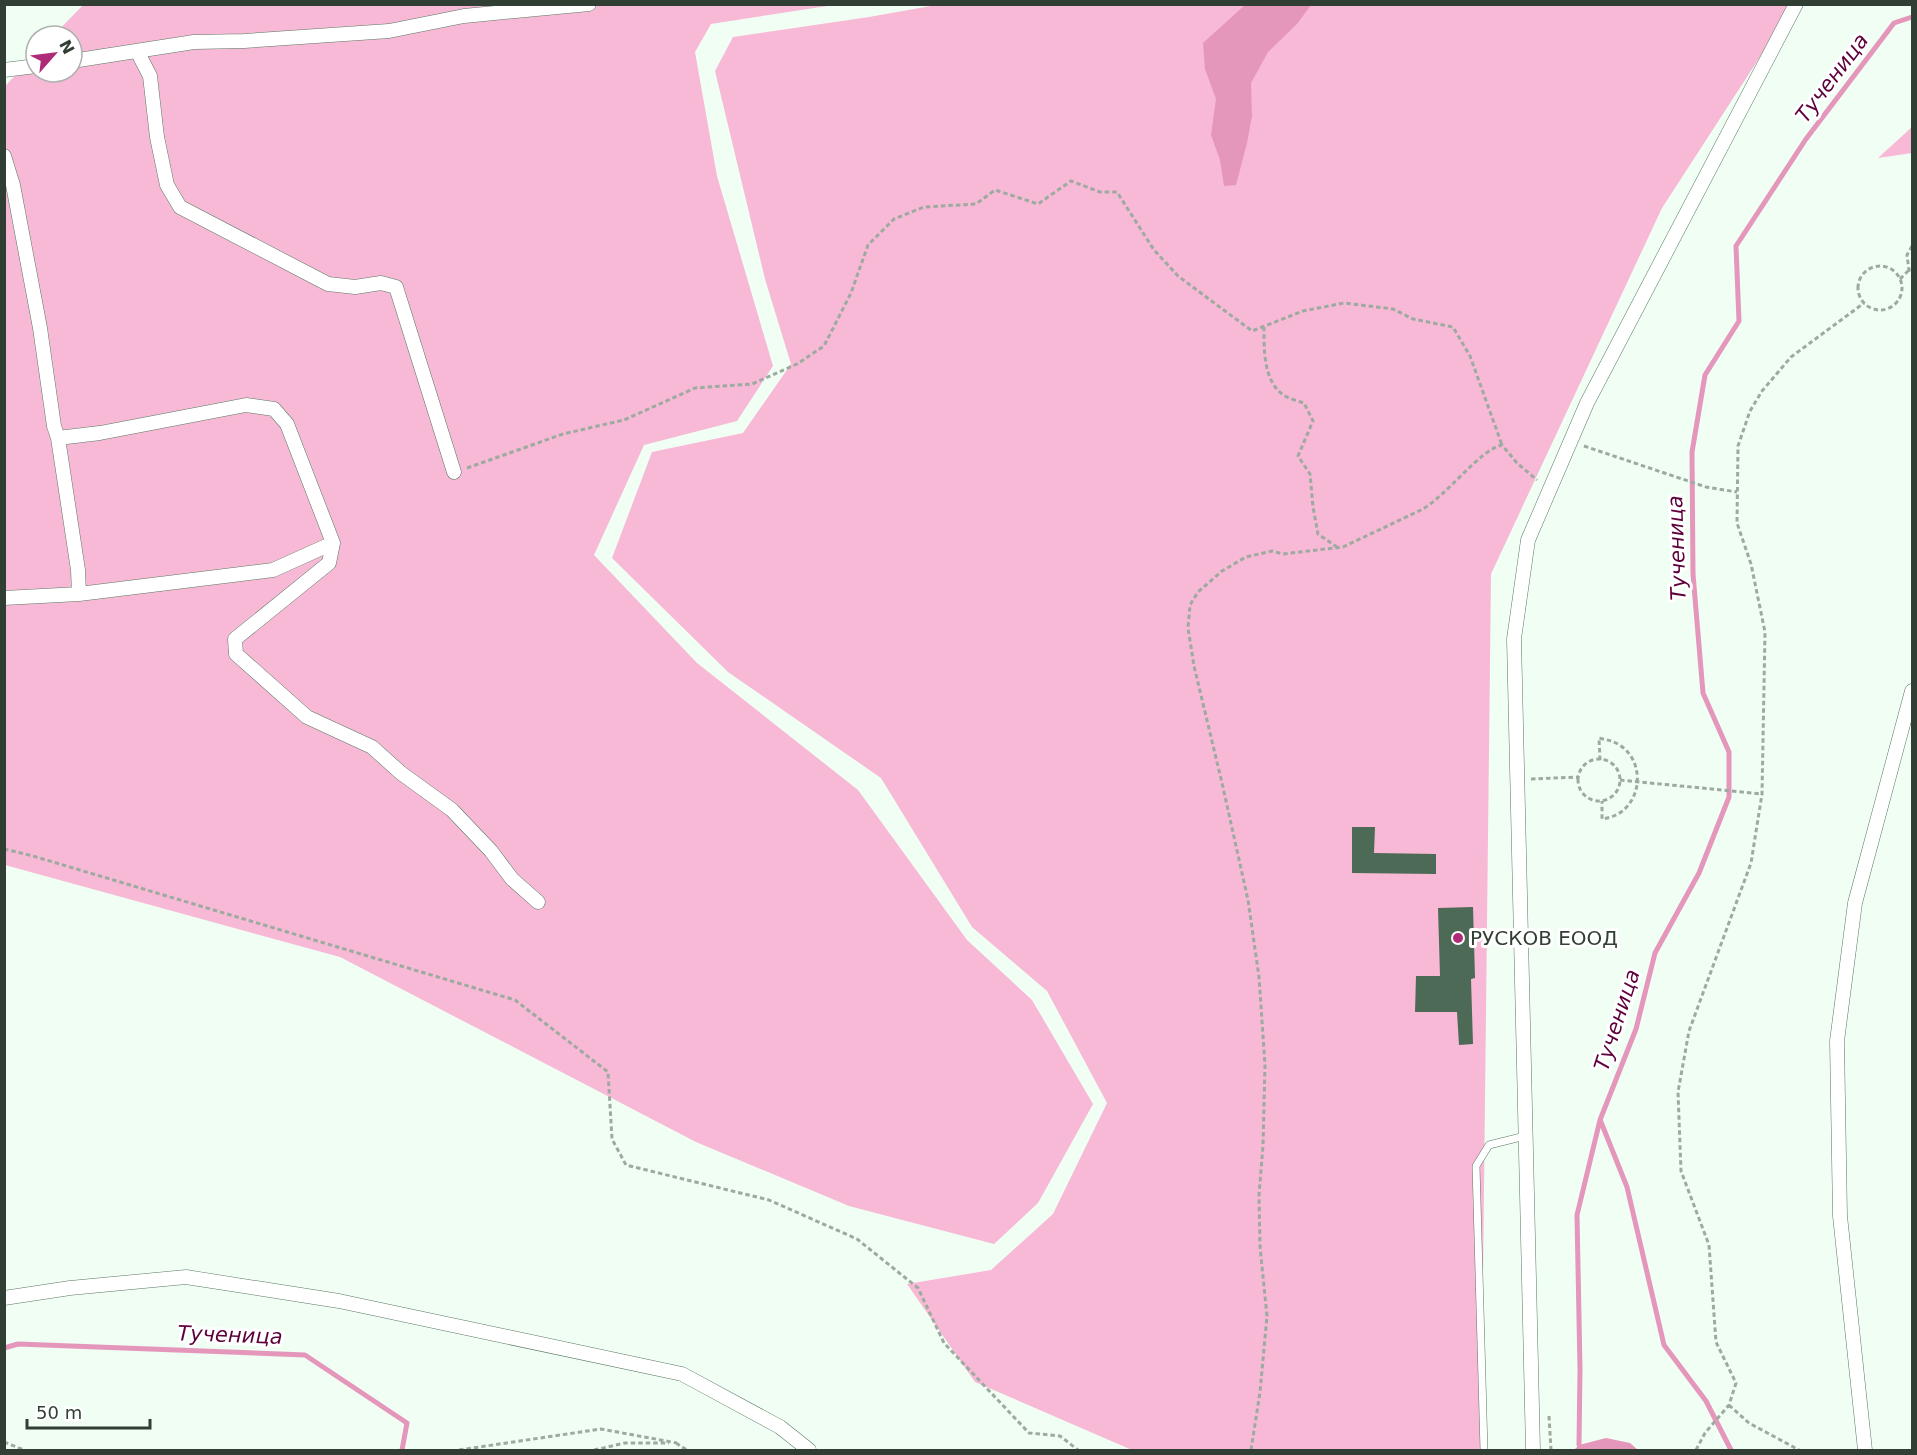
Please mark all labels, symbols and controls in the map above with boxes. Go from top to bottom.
north arrow [24,24,84,84]
water label: Тученица [1791,29,1873,127]
text: N [55,37,78,58]
water label: Тученица [1663,495,1691,601]
place label: РУСКОВ ЕООД [1470,926,1618,950]
marker: РУСКОВ ЕООД [1451,931,1465,945]
water label: Тученица [1589,966,1645,1074]
water label: Тученица [177,1321,283,1349]
scale bar [27,1392,150,1430]
text: 50 m [36,1402,82,1423]

